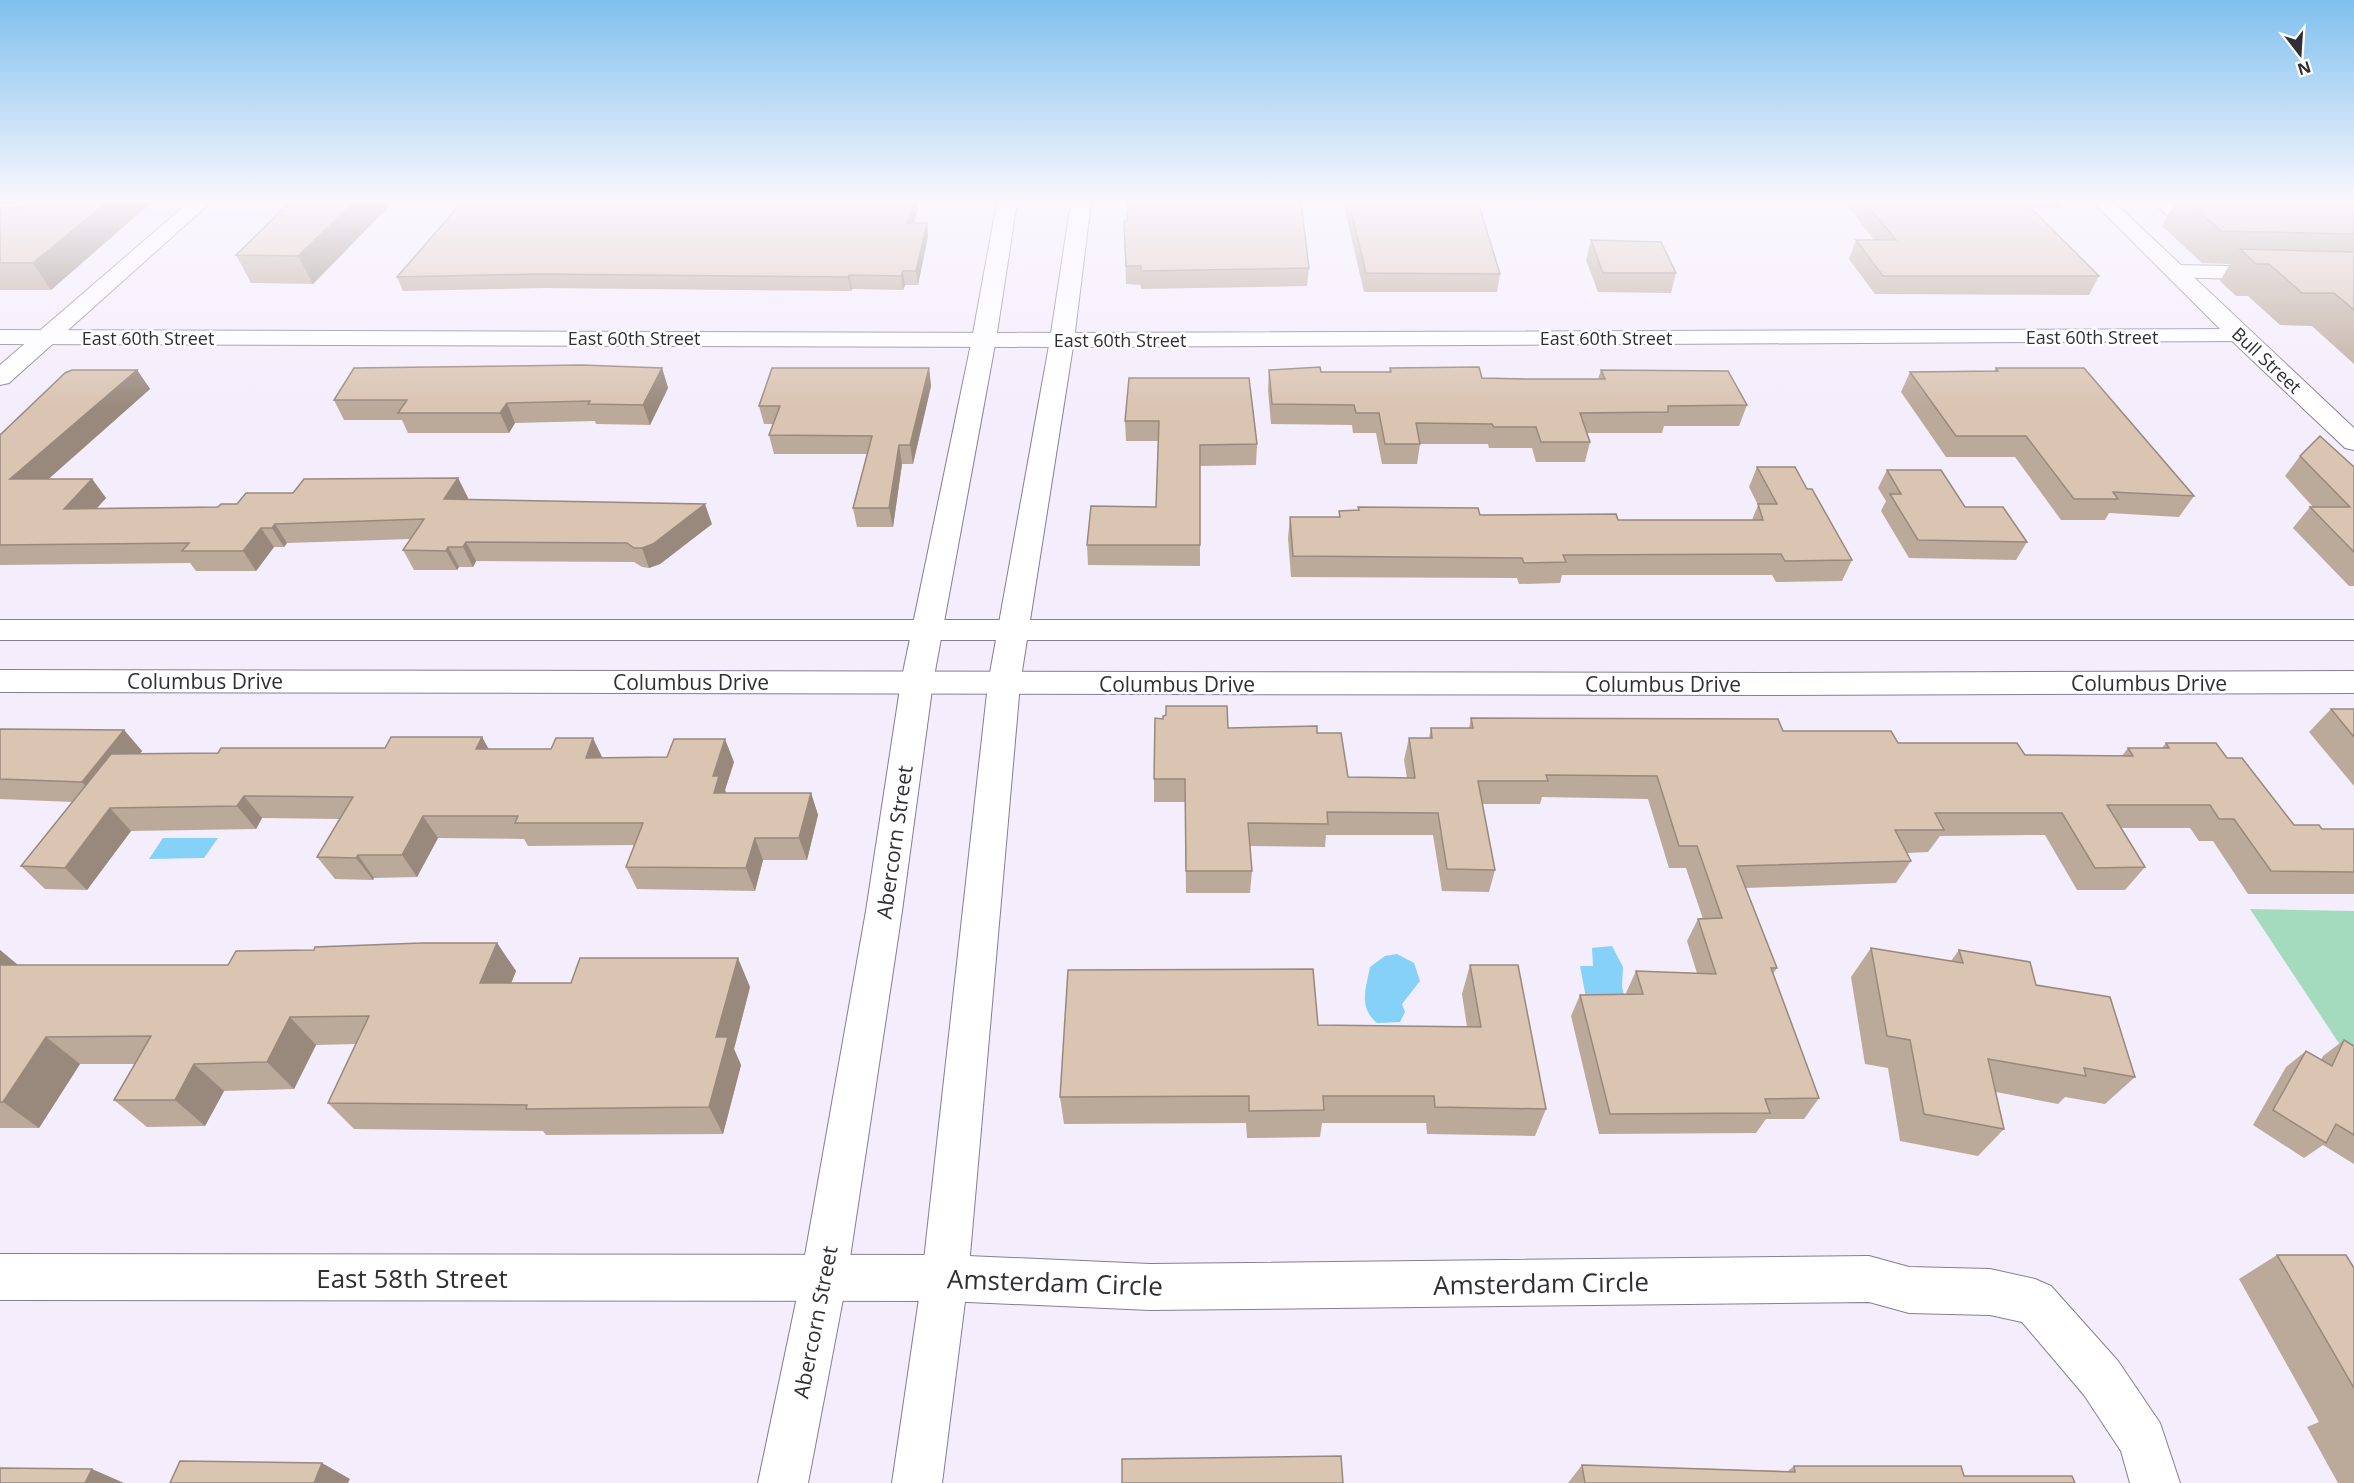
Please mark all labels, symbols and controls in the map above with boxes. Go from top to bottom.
north arrow [2270,24,2330,84]
text: N [2295,56,2314,81]
street label: Bull Street [2227,322,2307,398]
street label: East 60th Street [2026,325,2158,349]
street label: East 60th Street [82,326,214,350]
street label: East 60th Street [568,326,700,350]
street label: East 60th Street [1540,326,1672,350]
street label: East 60th Street [1054,328,1186,352]
street label: Columbus Drive [127,667,283,695]
street label: Columbus Drive [613,668,769,696]
street label: Columbus Drive [2071,669,2227,697]
street label: Columbus Drive [1099,670,1255,698]
street label: Columbus Drive [1585,670,1741,698]
street label: Abercorn Street [869,763,919,921]
street label: Abercorn Street [786,1243,844,1401]
street label: East 58th Street [316,1260,508,1296]
street label: Amsterdam Circle [947,1260,1163,1304]
street label: Amsterdam Circle [1433,1263,1649,1303]

